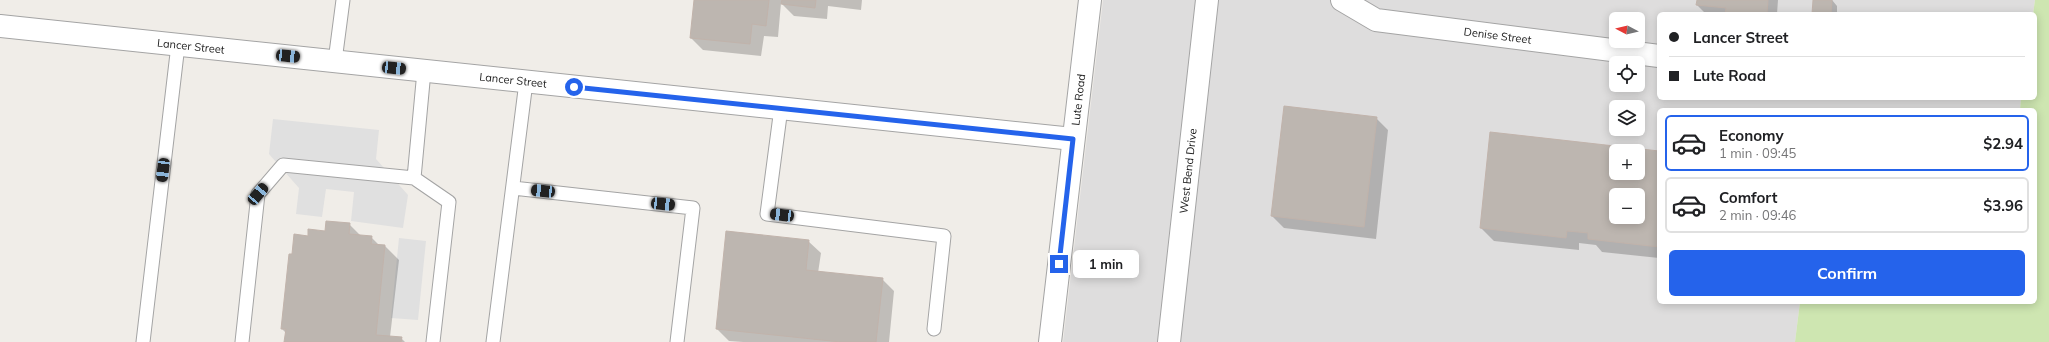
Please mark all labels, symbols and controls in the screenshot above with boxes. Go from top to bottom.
north arrow [1609,12,1645,48]
map controls [1609,12,1645,224]
street label: Denise Street [1463,24,1532,47]
text: Lancer Street [1693,28,1789,47]
street label: Lancer Street [157,36,225,57]
car [275,49,301,63]
button: locate [1609,56,1645,92]
car [381,61,407,75]
text: Lute Road [1693,66,1766,85]
street label: Lancer Street [479,70,548,91]
street label: Lute Road [1068,73,1088,126]
route start [565,78,583,96]
button: layers [1609,100,1645,136]
icon: car [1671,125,1707,161]
text: Economy [1719,126,1784,145]
street label: West Bend Drive [1176,128,1200,214]
text: $2.94 [1983,134,2023,153]
button: + [1609,144,1645,180]
text: 1 min · 09:45 [1719,145,1796,161]
car [156,157,170,183]
car [246,181,270,207]
car [530,184,556,198]
icon: car [1671,187,1707,223]
button: − [1609,188,1645,224]
text: Comfort [1719,188,1777,207]
text: $3.96 [1983,196,2023,215]
car [650,197,676,211]
text: 2 min · 09:46 [1719,207,1796,223]
car [769,208,795,222]
callout: 1 min [1073,250,1139,278]
button: Confirm [1669,250,2025,296]
route end [1050,255,1068,273]
text: 1 min [1089,256,1123,272]

